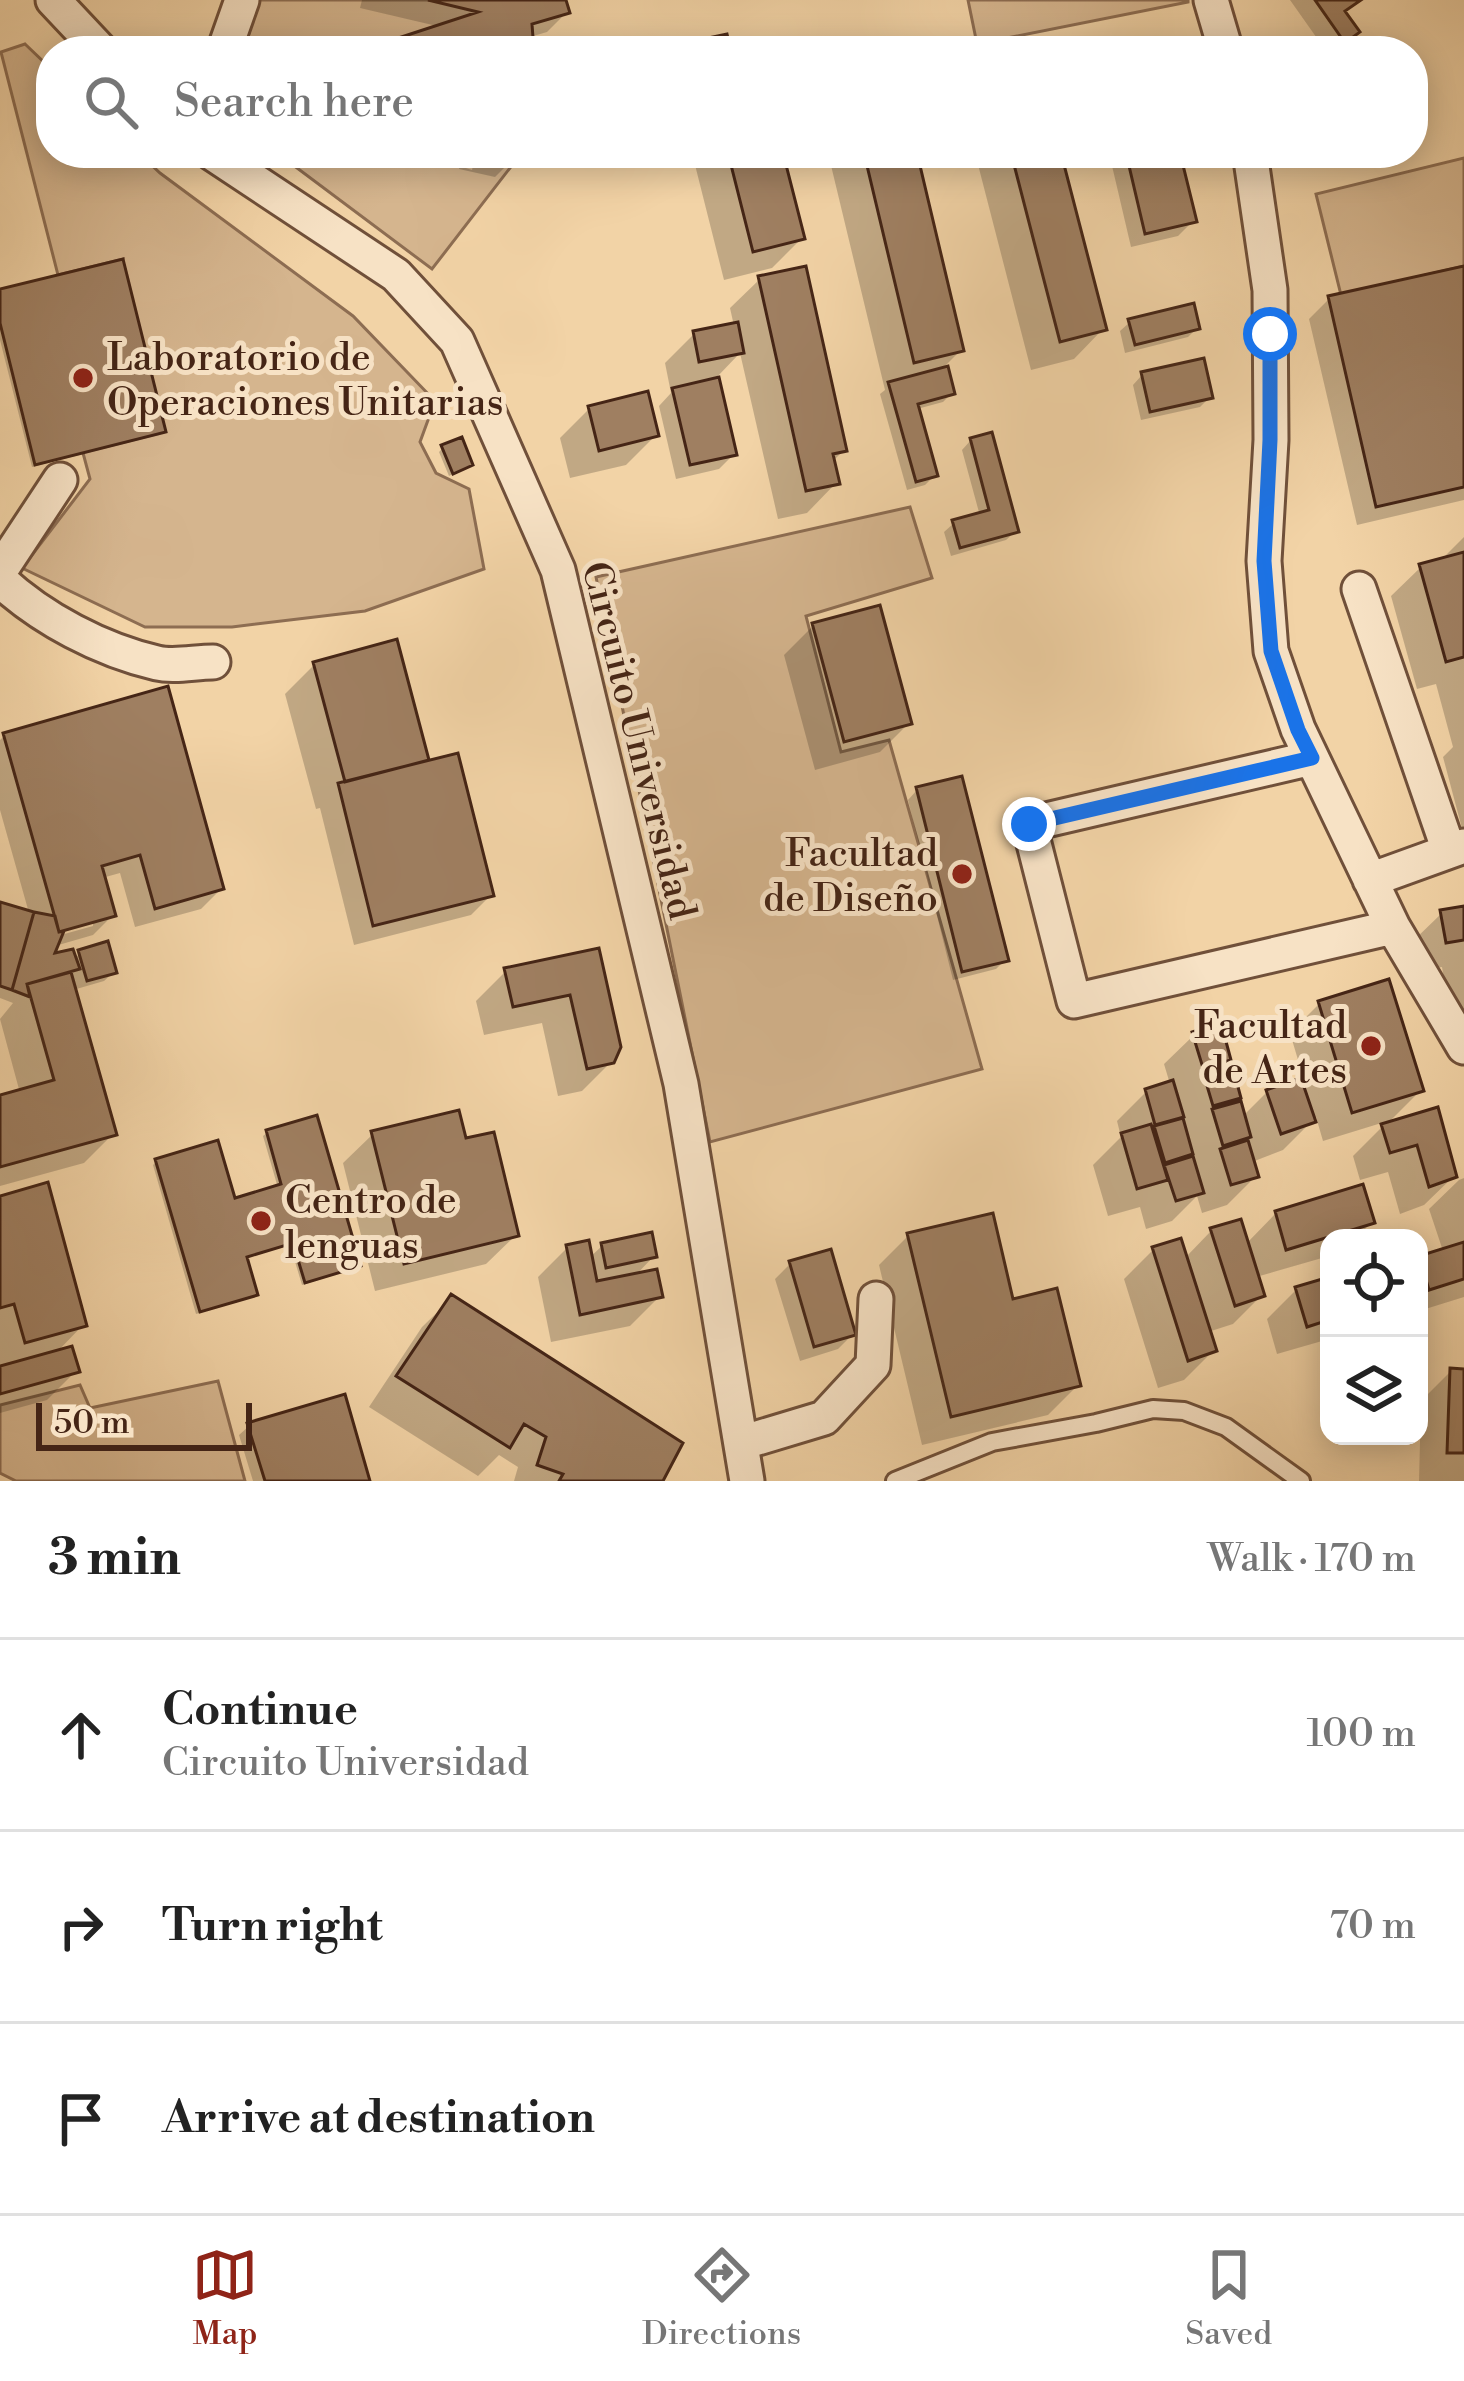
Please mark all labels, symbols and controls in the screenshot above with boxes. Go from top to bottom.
search box [36,36,1428,168]
icon: search [78,69,144,135]
text: Search here [174,74,414,131]
route start [1243,307,1297,361]
place label: Laboratorio de Operaciones Unitarias [107,334,504,428]
marker: Laboratorio de Operaciones Unitarias [70,365,96,391]
street label: Circuito Universidad [569,557,706,925]
route end [1002,797,1056,851]
place label: Facultad de Diseño [763,830,938,924]
marker: Facultad de Diseño [949,861,975,887]
place label: Facultad de Artes [1194,1002,1347,1096]
marker: Facultad de Artes [1358,1033,1384,1059]
place label: Centro de lenguas [285,1177,457,1271]
marker: Centro de lenguas [248,1208,274,1234]
map controls [1320,1229,1428,1445]
button: locate [1320,1229,1428,1337]
button: layers [1320,1337,1428,1445]
scale bar [36,1397,252,1450]
text: 50 m [54,1403,130,1444]
text: 3 min [48,1527,181,1591]
text: Walk · 170 m [1207,1535,1416,1584]
text: Continue [162,1682,358,1739]
icon: ahead [48,1702,114,1768]
text: 100 m [1307,1710,1416,1759]
text: Circuito Universidad [162,1739,529,1788]
icon: right [48,1894,114,1960]
text: Turn right [162,1898,383,1955]
text: 70 m [1329,1902,1416,1951]
icon: arrive [48,2086,114,2152]
text: Arrive at destination [162,2090,595,2147]
tab: Map [192,2242,258,2355]
tab: Directions [642,2242,801,2355]
tab: Saved [1185,2242,1272,2355]

